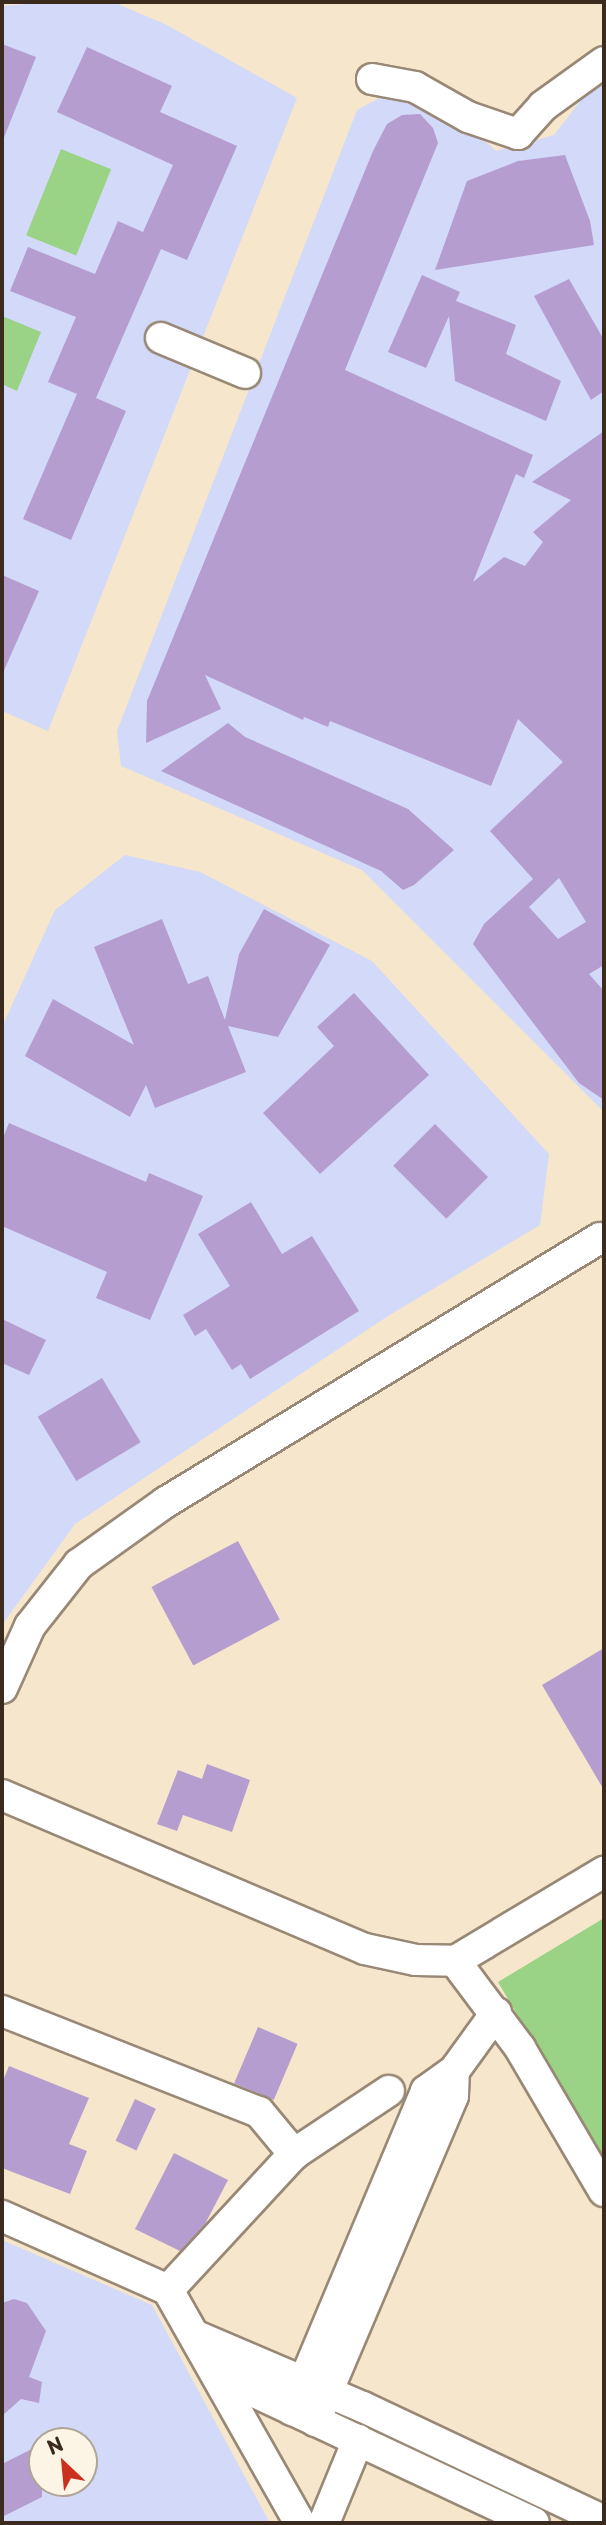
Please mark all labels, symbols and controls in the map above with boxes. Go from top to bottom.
north arrow [28,2427,98,2497]
text: N [42,2429,68,2461]

